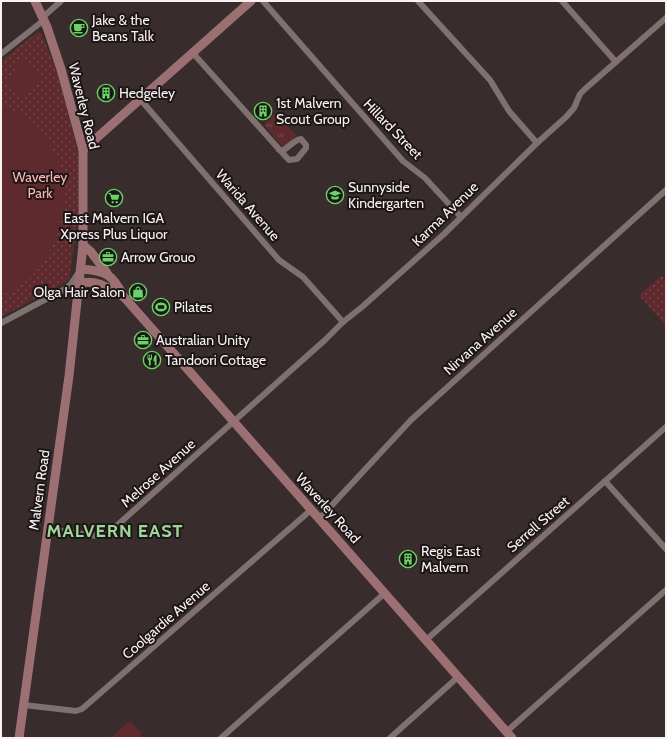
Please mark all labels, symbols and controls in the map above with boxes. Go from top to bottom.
place label: Jake & the Beans Talk [91,11,155,45]
cafe icon: Jake & the Beans Talk [69,18,89,38]
street label: Waverley Road [65,61,103,151]
building icon: Hedgeley [96,83,116,103]
place label: Hedgeley [119,84,175,102]
place label: 1st Malvern Scout Group [276,94,350,128]
street label: Hillard Street [360,95,426,163]
building icon: 1st Malvern Scout Group [253,101,273,121]
street label: Warida Avenue [212,166,284,244]
park label: Waverley Park [13,168,67,202]
place label: Sunnyside Kindergarten [348,178,424,212]
street label: Karma Avenue [408,178,482,250]
school or university icon: Sunnyside Kindergarten [325,185,345,205]
supermarket icon: East Malvern IGA Xpress Plus Liquor [104,188,124,208]
place label: East Malvern IGA Xpress Plus Liquor [60,209,168,243]
office icon: Arrow Grouo [98,247,118,267]
place label: Arrow Grouo [121,248,196,266]
shop icon: Olga Hair Salon [128,282,148,302]
place label: Olga Hair Salon [33,283,125,301]
sports icon: Pilates [151,297,171,317]
place label: Pilates [174,298,213,316]
street label: Nirvana Avenue [440,303,520,379]
office icon: Australian Unity [133,330,153,350]
place label: Australian Unity [156,331,250,349]
restaurant icon: Tandoori Cottage [142,350,162,370]
place label: Tandoori Cottage [165,351,266,369]
street label: Melrose Avenue [117,435,199,511]
street label: Malvern Road [24,449,54,531]
street label: Waverley Road [292,469,364,547]
street label: Serrell Street [503,492,573,556]
district label: MALVERN EAST [46,520,184,542]
place label: Regis East Malvern [421,542,481,576]
building icon: Regis East Malvern [398,549,418,569]
street label: Coolgardie Avenue [118,577,214,663]

